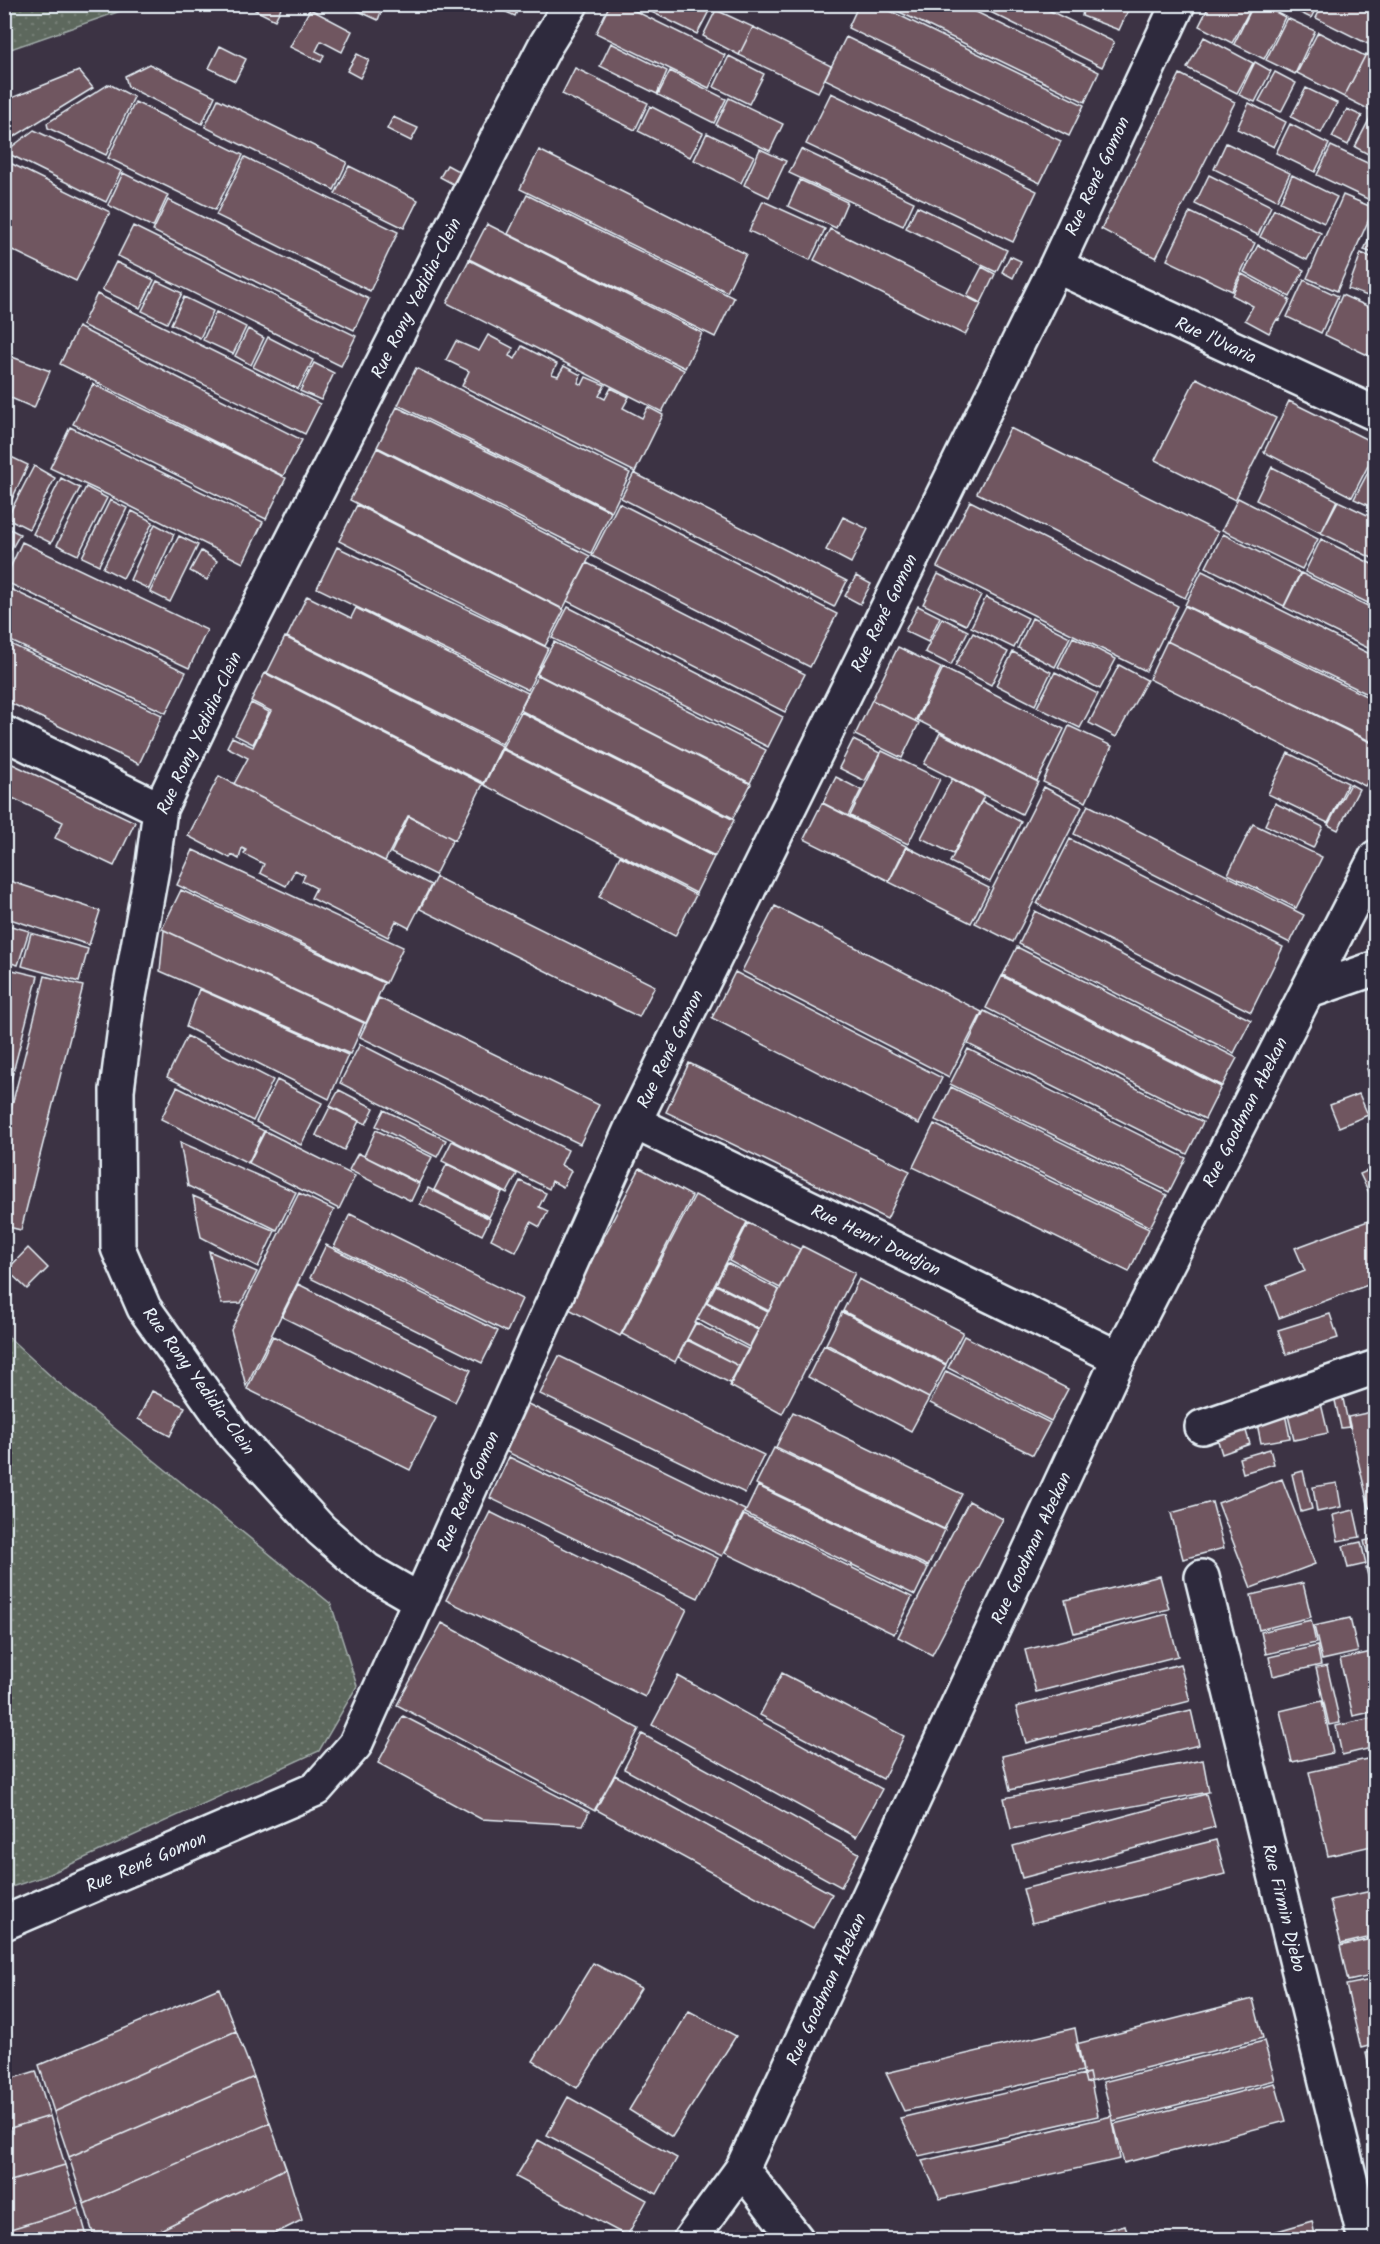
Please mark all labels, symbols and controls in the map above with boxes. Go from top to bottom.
street label: Rue René Gomon [1058,112,1139,241]
street label: Rue Rony Yedidia-Clein [364,213,470,384]
street label: Rue l'Uvaria [1170,310,1261,373]
street label: Rue René Gomon [844,549,927,678]
street label: Rue Rony Yedidia-Clein [150,647,251,820]
street label: Rue René Gomon [630,985,713,1114]
street label: Rue Goodman Abekan [1196,1032,1297,1193]
street label: Rue Henri Doudjon [805,1197,945,1285]
street label: Rue Rony Yedidia-Clein [134,1302,262,1462]
street label: Rue René Gomon [430,1427,509,1556]
street label: Rue Goodman Abekan [984,1468,1080,1630]
street label: Rue René Gomon [82,1825,212,1902]
street label: Rue Firmin Djebo [1253,1841,1313,1976]
street label: Rue Goodman Abekan [779,1909,875,2071]

